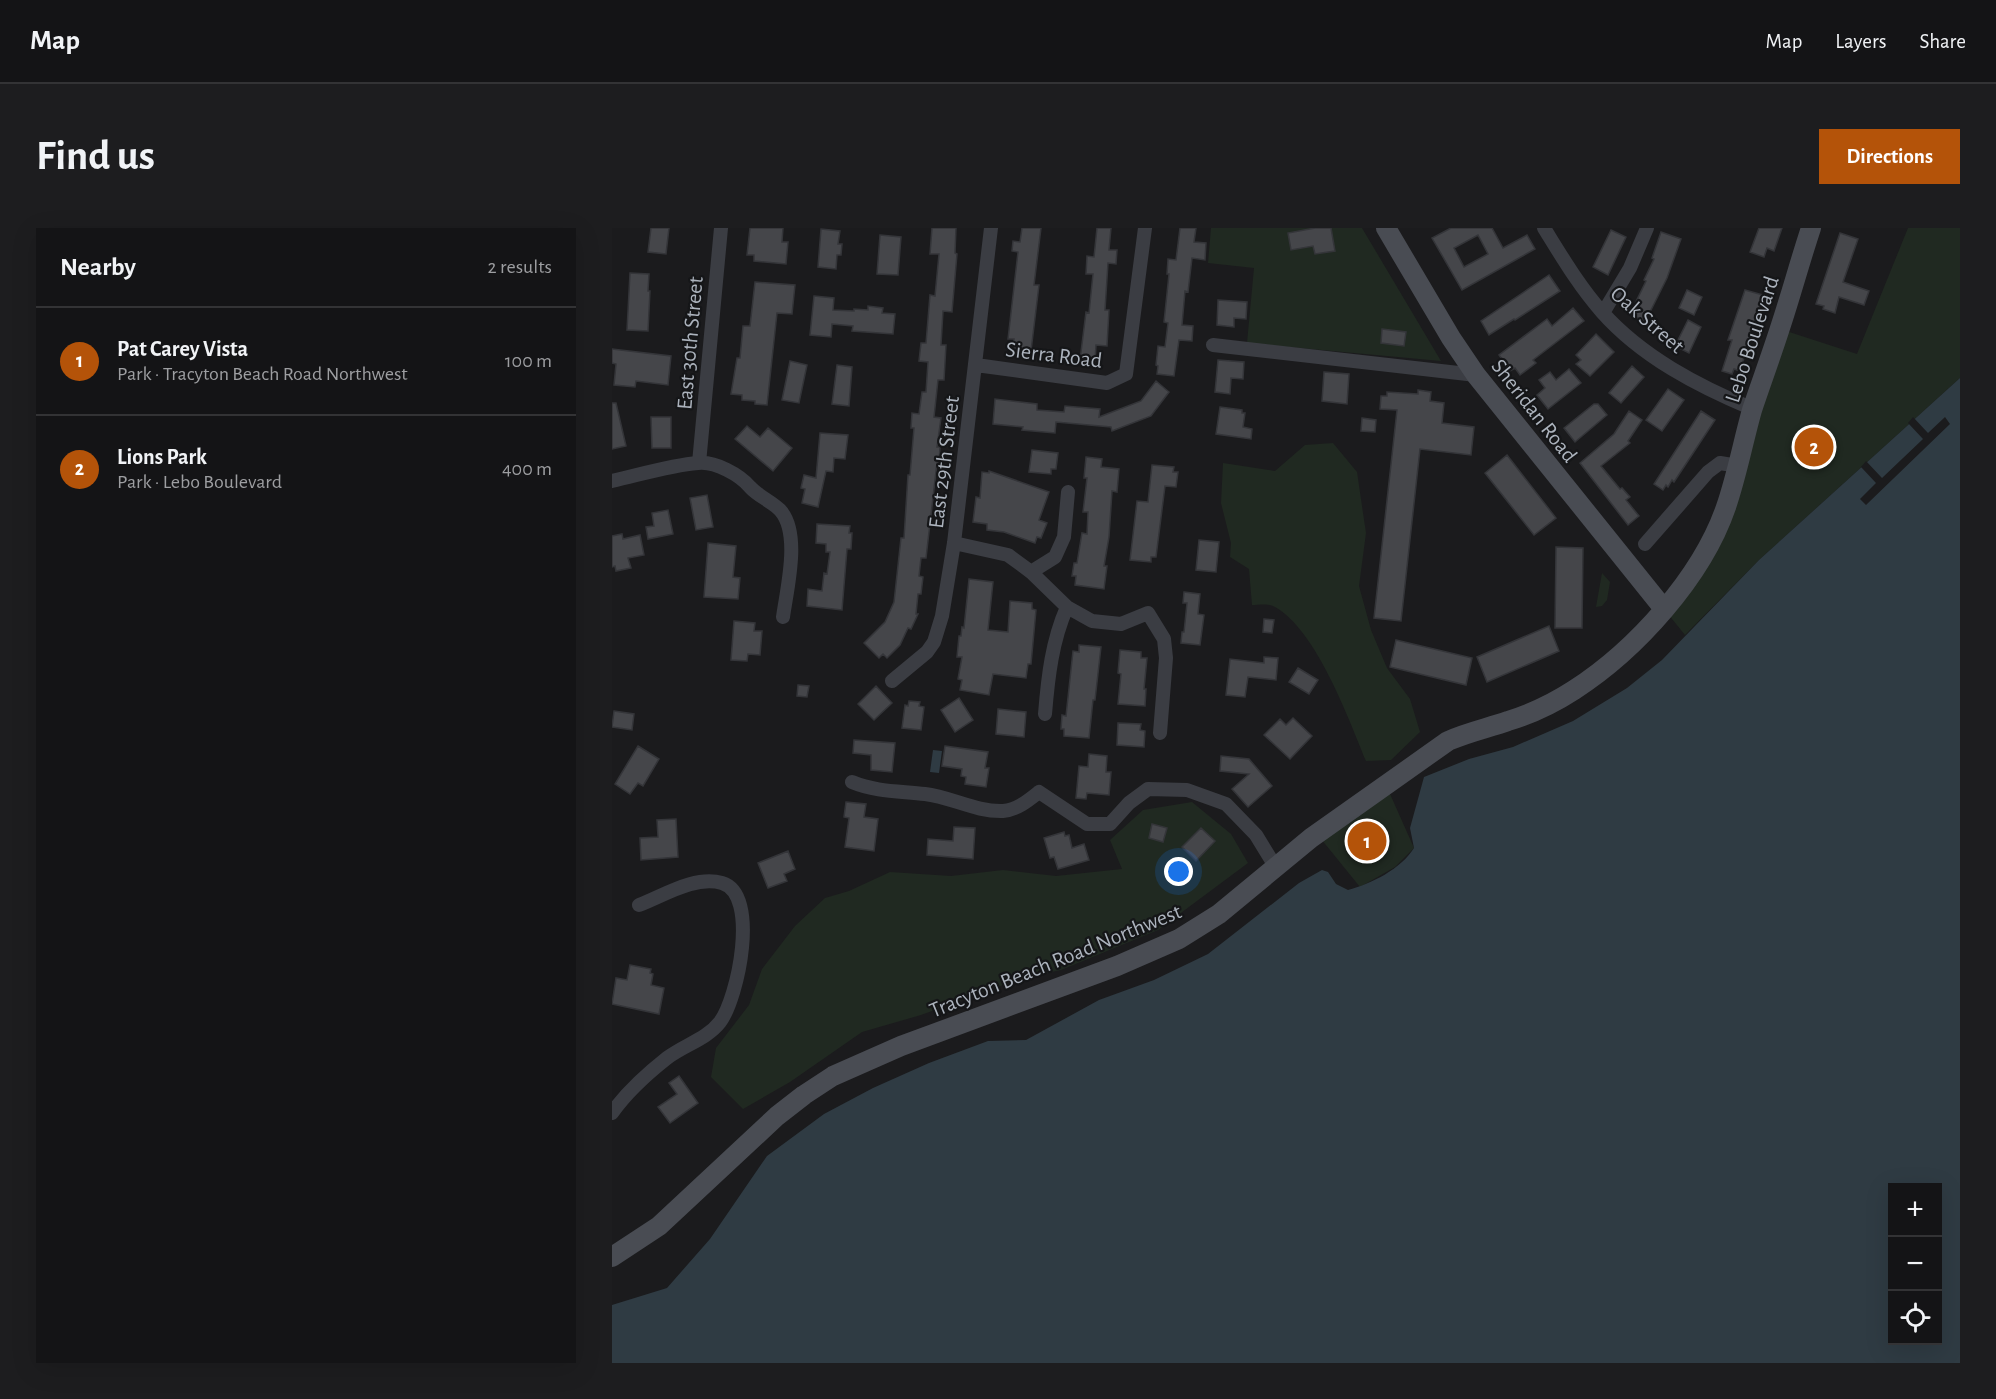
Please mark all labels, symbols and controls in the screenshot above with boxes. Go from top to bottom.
text: Map [30,27,80,55]
text: Map [1766,31,1802,52]
text: Layers [1835,31,1886,52]
text: Share [1919,31,1966,52]
button: Directions [1819,129,1960,184]
text: Find us [36,135,155,177]
text: Nearby [60,254,136,280]
text: 2 results [488,257,552,277]
street label: Lebo Boulevard [1721,273,1783,405]
street label: East 30th Street [673,276,707,411]
street label: Oak Street [1606,282,1688,357]
text: Pat Carey Vista [117,338,248,360]
street label: Sierra Road [1004,338,1104,372]
text: 1 [76,351,83,371]
text: 100 m [505,351,552,371]
street label: Sheridan Road [1487,355,1581,466]
text: Park · Tracyton Beach Road Northwest [117,364,408,384]
street label: East 29th Street [925,395,963,530]
pin: 2 [1794,424,1834,470]
text: Lions Park [117,446,207,468]
text: 2 [75,459,84,479]
text: 400 m [502,459,552,479]
text: Park · Lebo Boulevard [117,472,282,492]
pin: 1 [1348,818,1386,864]
your location [1164,857,1193,886]
street label: Tracyton Beach Road Northwest [926,900,1184,1022]
map controls [1888,1183,1942,1345]
button: + [1888,1183,1942,1237]
button: − [1888,1237,1942,1291]
button: locate [1888,1291,1942,1345]

